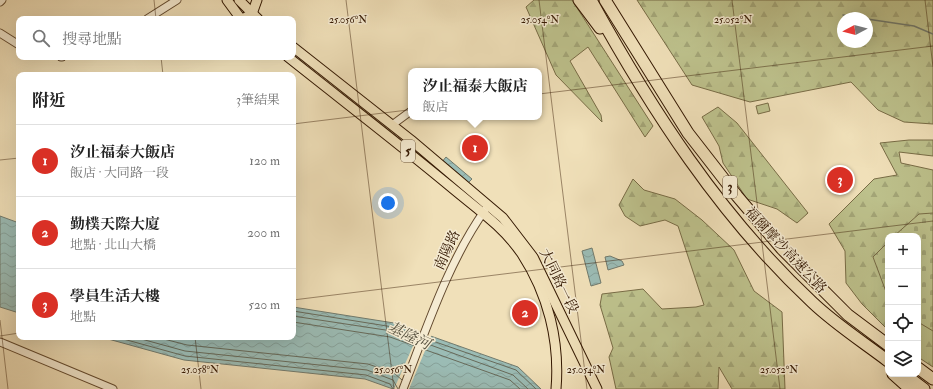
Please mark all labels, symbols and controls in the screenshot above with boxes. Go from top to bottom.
north arrow [837,12,873,48]
text: 25.056°N [329,14,367,26]
text: 25.054°N [521,14,559,26]
text: 25.052°N [714,14,752,26]
search box [16,16,296,60]
icon: search [30,27,52,49]
text: 搜尋地點 [62,30,122,49]
popup [408,68,542,120]
text: 汐止福泰大飯店 [422,77,528,96]
text: 附近 [32,90,66,111]
text: 3筆結果 [236,92,280,108]
text: 飯店 [422,99,449,115]
pin: 1 [462,133,488,163]
road number: 5 [401,140,415,162]
text: 汐止福泰大飯店 [70,143,175,162]
text: 1 [43,153,47,169]
text: 120 m [249,153,280,169]
text: 飯店 · 大同路一段 [70,165,169,181]
pin: 3 [827,165,853,195]
road number: 3 [723,176,737,198]
your location [378,193,398,213]
street label: 福爾摩沙高速公路 [742,203,830,297]
text: 勤樸天際大廈 [70,215,160,234]
text: 2 [42,225,48,241]
text: 200 m [247,225,280,241]
street label: 南陽路 [430,227,464,273]
map controls [885,233,921,377]
button: + [885,233,921,269]
text: 地點 · 北山大橋 [70,237,156,253]
street label: 大同路一段 [536,246,582,316]
button: − [885,269,921,305]
text: 學員生活大樓 [70,287,160,306]
text: 3 [43,297,48,313]
text: 520 m [248,297,280,313]
pin: 2 [512,298,538,328]
button: locate [885,305,921,341]
text: 地點 [70,309,96,325]
water label: 基隆河 [385,318,436,355]
button: layers [885,341,921,377]
text: 25.058°N [181,364,219,376]
text: 25.056°N [374,364,412,376]
text: 25.054°N [567,364,605,376]
text: 25.052°N [760,364,798,376]

